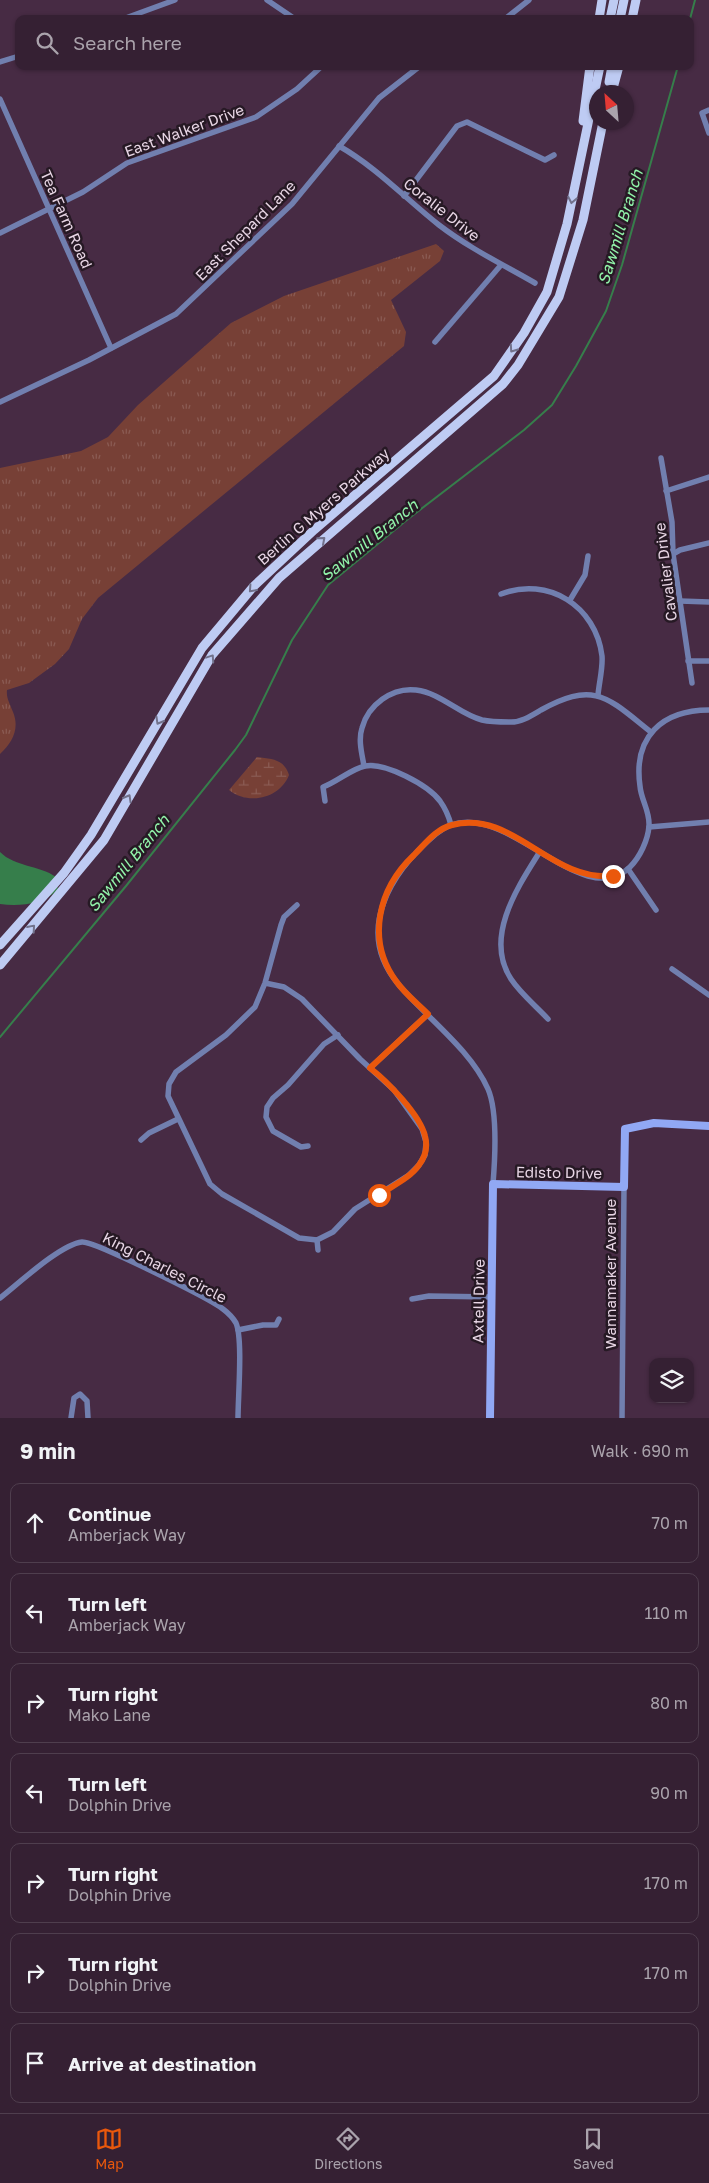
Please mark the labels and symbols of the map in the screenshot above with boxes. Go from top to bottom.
north arrow [589,85,634,130]
street label: East Walker Drive [122,100,247,160]
water label: Sawmill Branch [593,166,647,287]
street label: Tea Farm Road [37,167,97,271]
street label: Coralie Drive [400,174,484,245]
street label: East Shepard Lane [191,176,299,284]
one-way arrow [567,195,578,204]
one-way arrow [510,343,519,353]
street label: Berlin G Myers Parkway [253,443,393,568]
water label: Sawmill Branch [316,494,422,585]
street label: Cavalier Drive [650,521,680,622]
one-way arrow [316,538,325,546]
one-way arrow [249,583,258,592]
one-way arrow [205,654,214,664]
one-way arrow [156,716,166,725]
one-way arrow [122,794,132,803]
water label: Sawmill Branch [83,810,174,916]
route end [602,865,625,888]
one-way arrow [26,925,34,934]
street label: Edisto Drive [516,1162,603,1182]
route start [368,1184,391,1207]
street label: Wannamaker Avenue [601,1199,619,1349]
street label: King Charles Circle [100,1228,230,1306]
street label: Axtell Drive [468,1258,488,1343]

